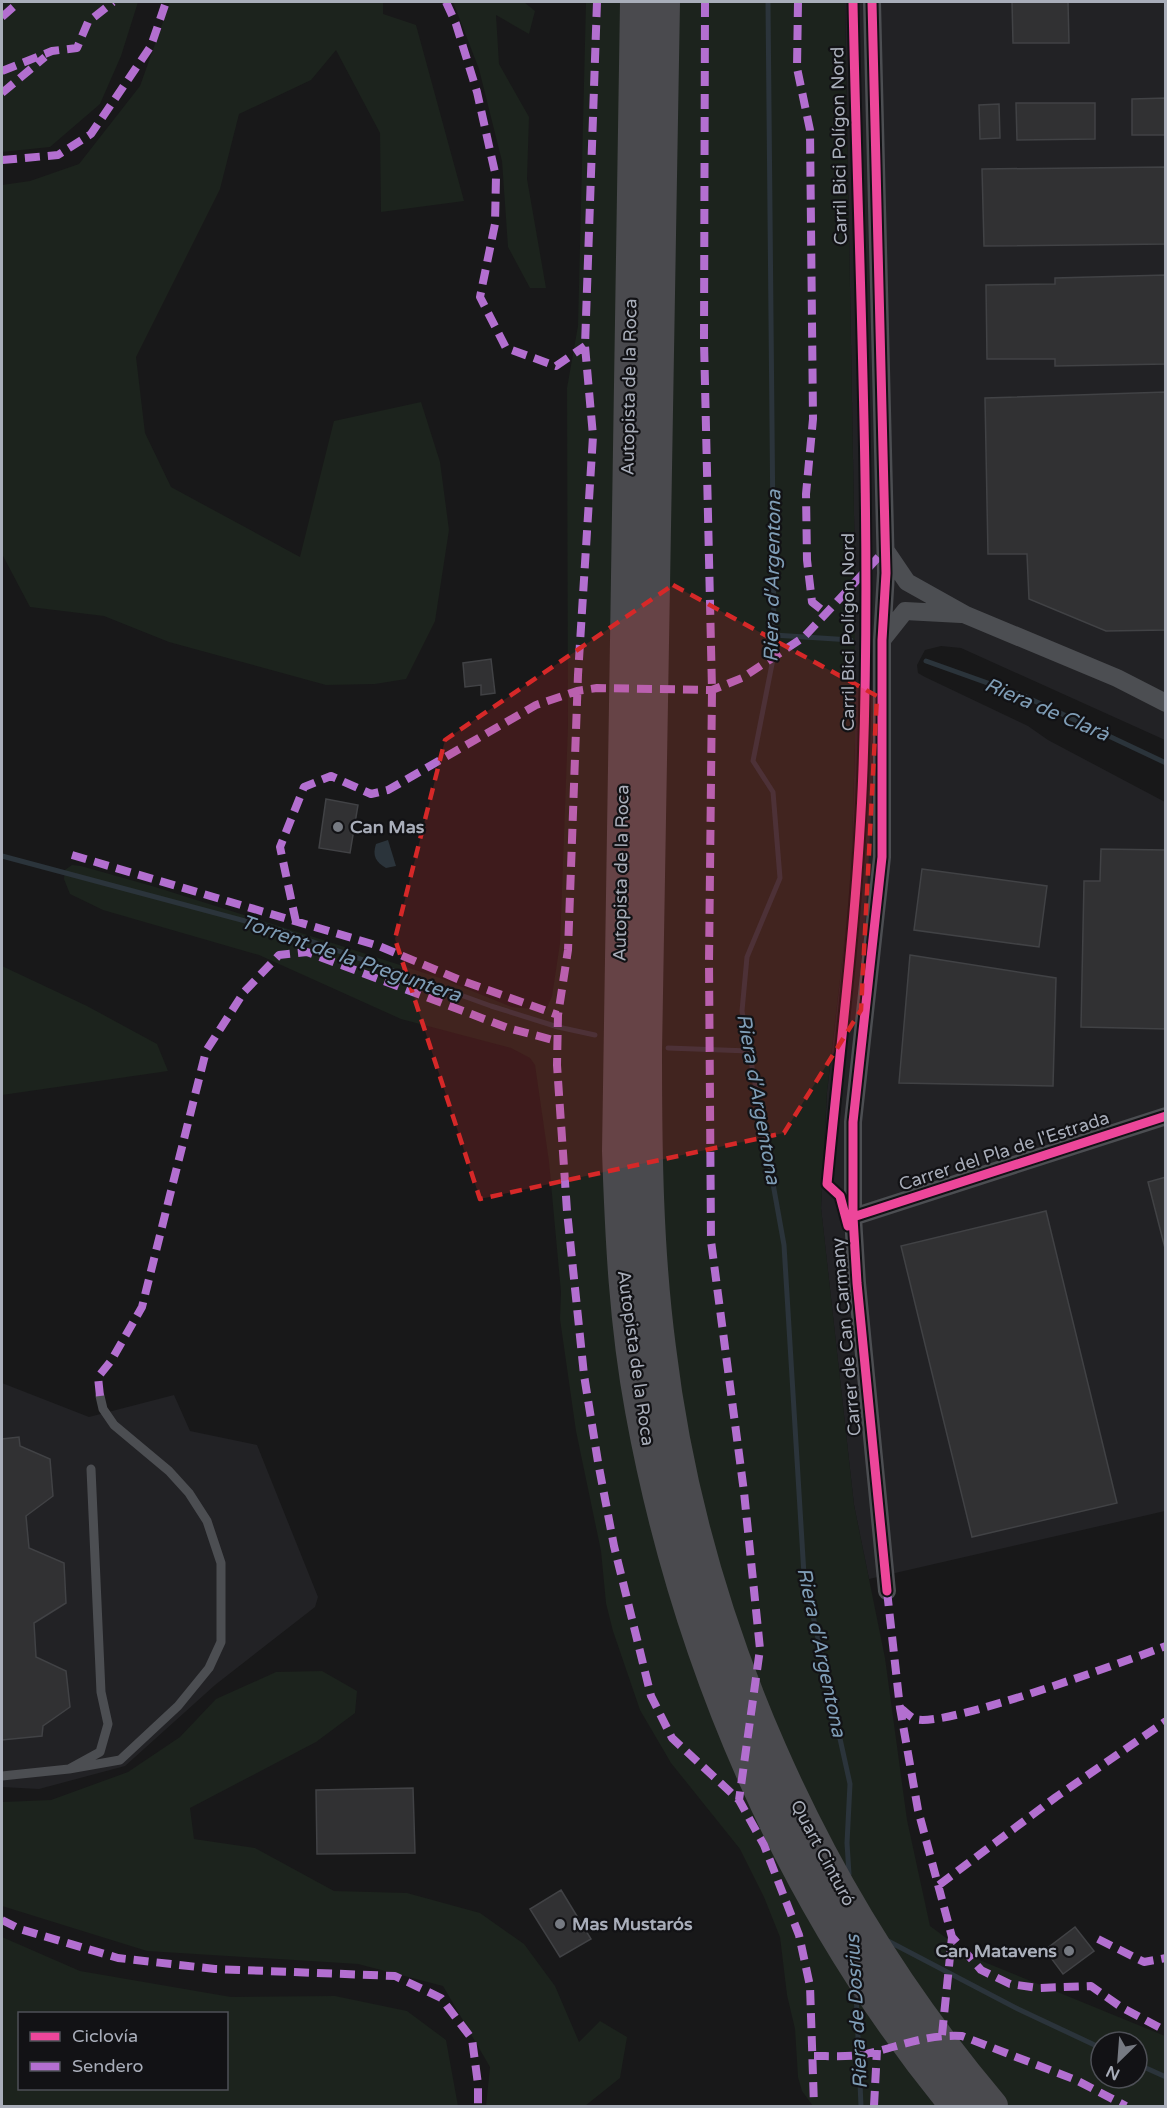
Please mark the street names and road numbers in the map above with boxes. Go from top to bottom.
street label: Carril Bici Polígon Nord [826,47,852,245]
street label: Autopista de la Roca [616,298,642,476]
street label: Carril Bici Polígon Nord [837,533,859,731]
street label: Autopista de la Roca [608,784,634,962]
street label: Carrer del Pla de l'Estrada [896,1107,1112,1195]
street label: Carrer de Can Carmany [826,1237,866,1437]
street label: Autopista de la Roca [613,1269,659,1447]
street label: Quart Cinturó [786,1796,860,1910]

